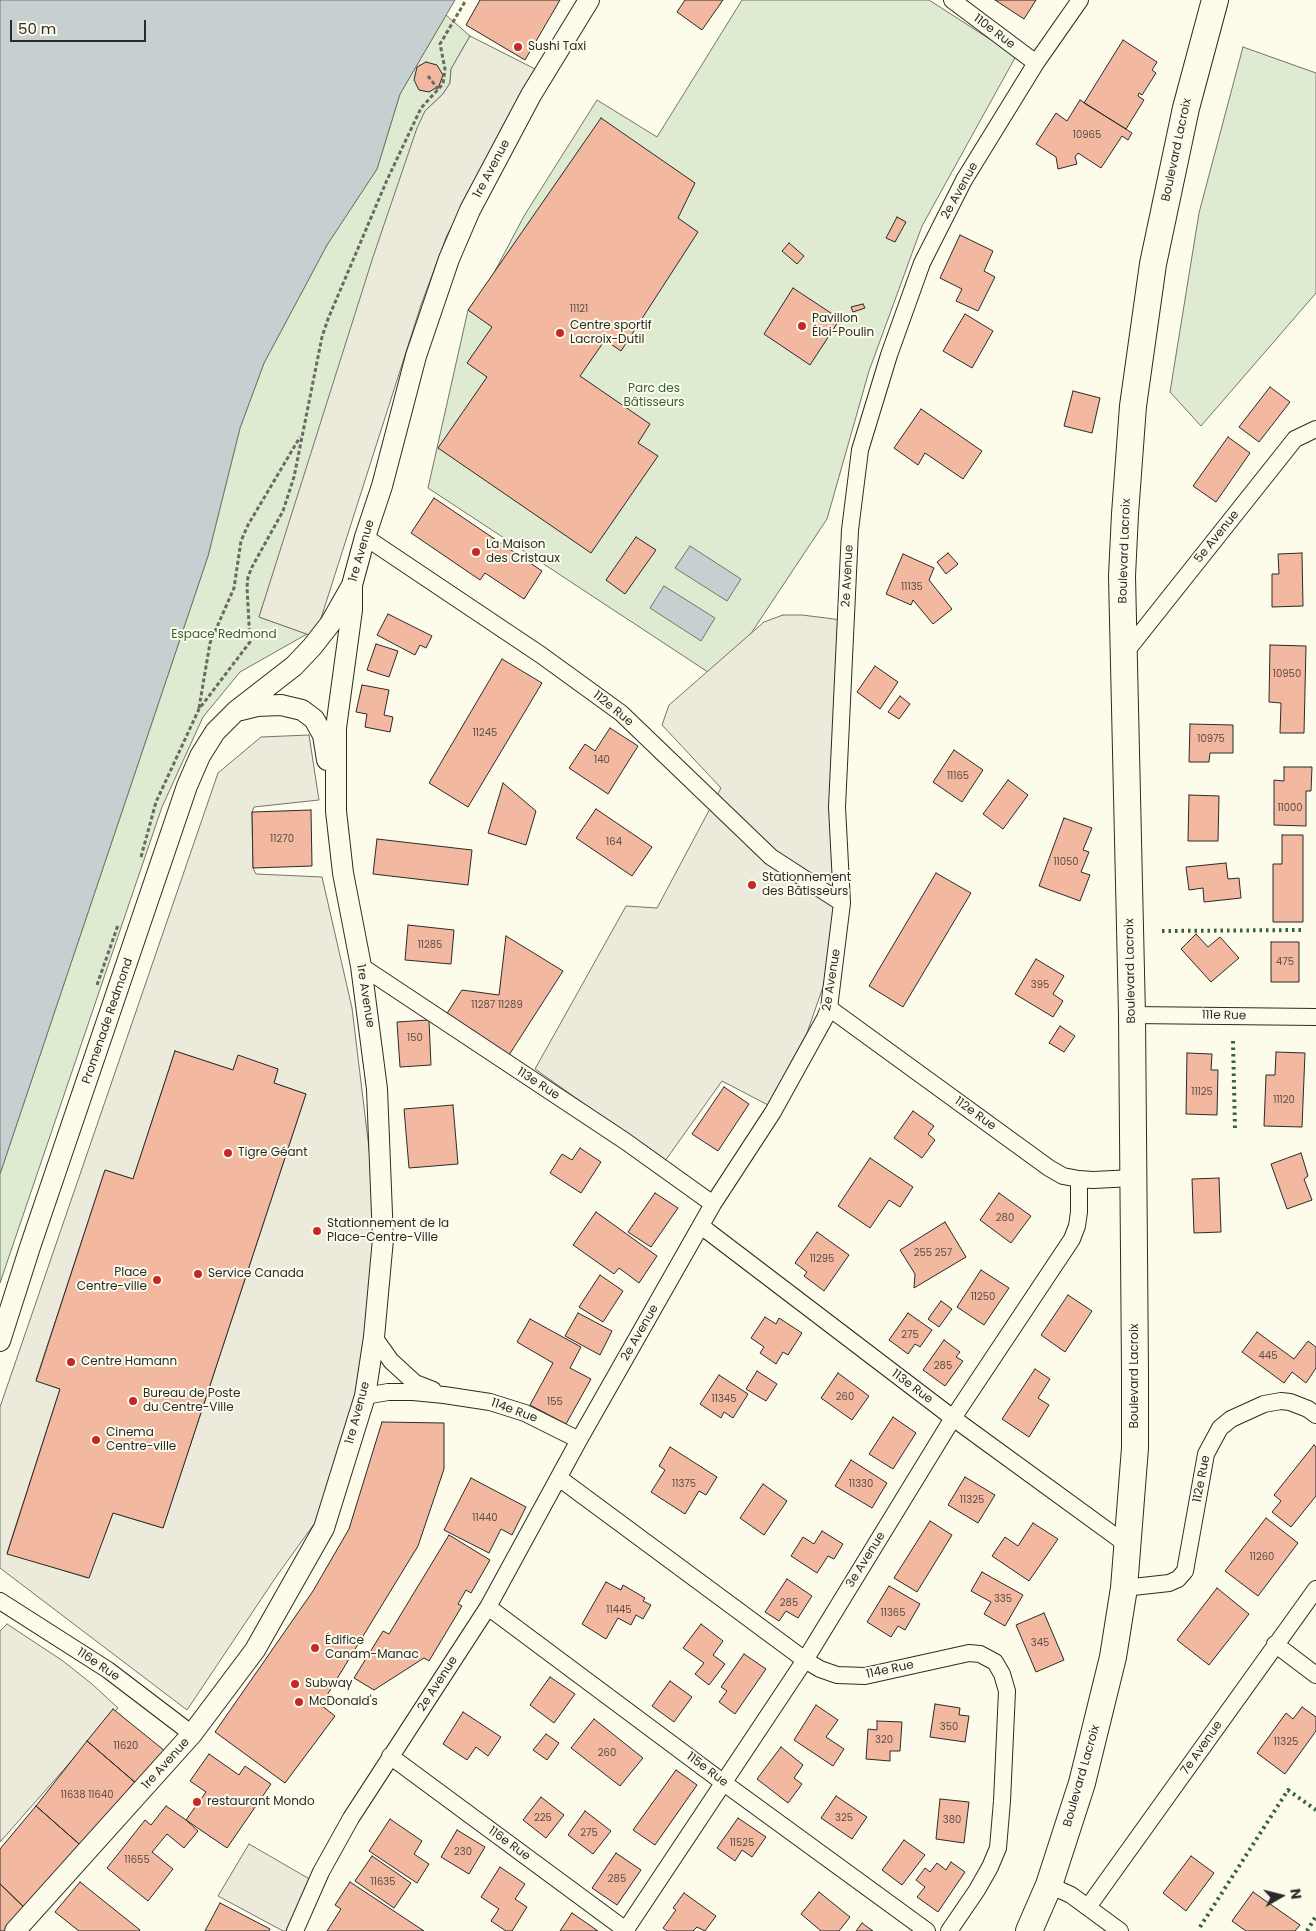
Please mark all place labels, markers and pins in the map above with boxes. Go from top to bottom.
place label: Sushi Taxi [528,40,586,54]
marker: Sushi Taxi [512,41,524,53]
place label: Pavillon Éloi-Poulin [812,312,874,340]
place label: Centre sportif Lacroix-Dutil [570,319,652,347]
marker: Pavillon Éloi-Poulin [796,320,808,332]
marker: Centre sportif Lacroix-Dutil [554,327,566,339]
place label: La Maison des Cristaux [486,538,560,566]
marker: La Maison des Cristaux [470,546,482,558]
place label: Stationnement des Bâtisseurs [762,871,851,899]
marker: Stationnement des Bâtisseurs [746,879,758,891]
place label: Tigre Géant [238,1146,308,1160]
marker: Tigre Géant [222,1147,234,1159]
place label: Stationnement de la Place-Centre-Ville [327,1217,449,1245]
marker: Stationnement de la Place-Centre-Ville [311,1225,323,1237]
place label: Place Centre-ville [77,1266,147,1294]
place label: Service Canada [208,1267,304,1281]
marker: Service Canada [192,1268,204,1280]
marker: Place Centre-ville [151,1274,163,1286]
place label: Centre Hamann [81,1355,177,1369]
marker: Centre Hamann [65,1356,77,1368]
place label: Bureau de Poste du Centre-Ville [143,1387,240,1415]
marker: Bureau de Poste du Centre-Ville [127,1395,139,1407]
place label: Cinema Centre-ville [106,1426,176,1454]
marker: Cinema Centre-ville [90,1434,102,1446]
place label: Édifice Canam-Manac [325,1634,419,1662]
marker: Édifice Canam-Manac [309,1642,321,1654]
place label: Subway [305,1677,353,1691]
marker: Subway [289,1678,301,1690]
place label: McDonald's [309,1695,378,1709]
marker: McDonald's [293,1696,305,1708]
place label: restaurant Mondo [207,1795,315,1809]
marker: restaurant Mondo [191,1796,203,1808]

